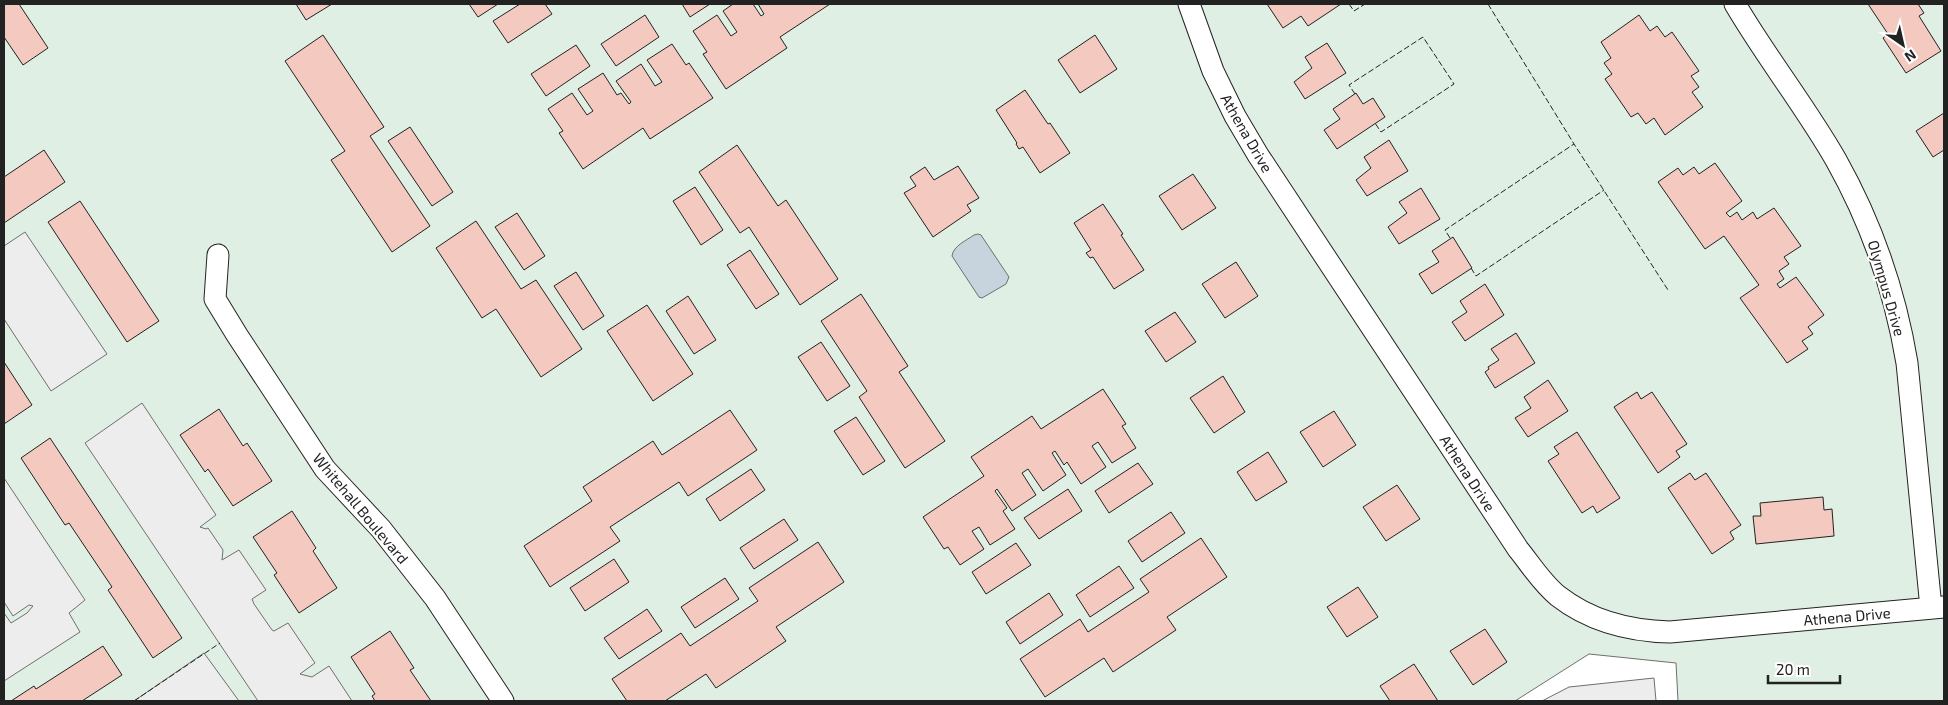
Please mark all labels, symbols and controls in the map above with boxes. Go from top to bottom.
north arrow [1878,20,1928,70]
text: N [1902,46,1919,66]
street label: Athena Drive [1217,91,1277,175]
street label: Olympus Drive [1865,238,1909,338]
street label: Athena Drive [1437,431,1499,515]
street label: Whitehall Boulevard [310,449,412,567]
street label: Athena Drive [1803,603,1891,629]
scale bar [1768,652,1840,684]
text: 20 m [1776,660,1810,678]

